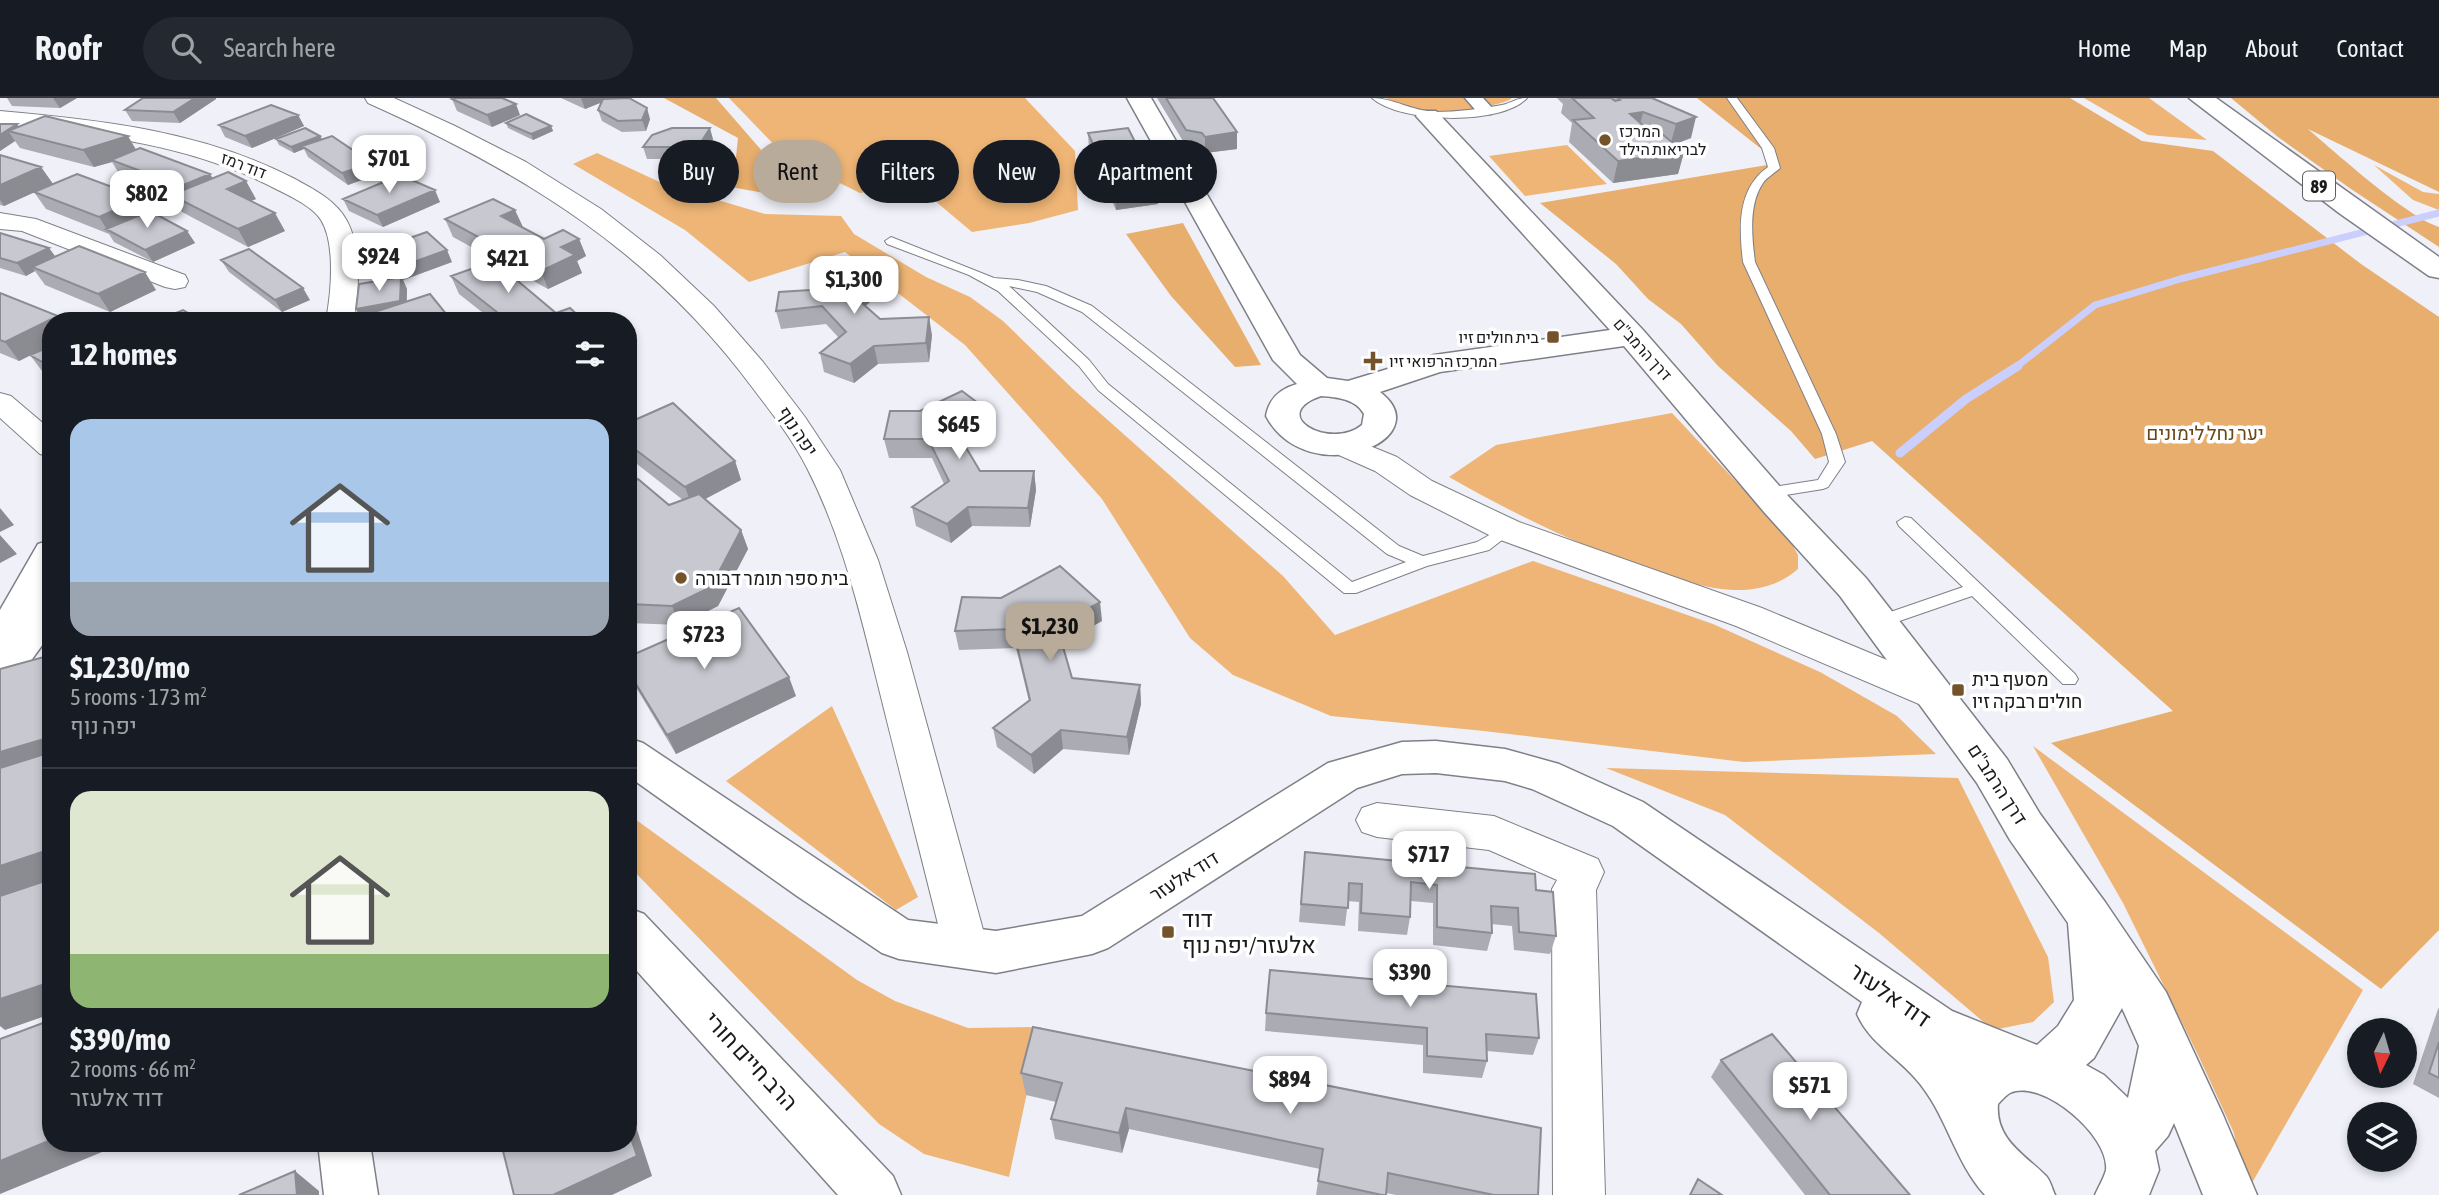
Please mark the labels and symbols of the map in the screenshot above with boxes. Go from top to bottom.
place label: המרכז לבריאות הילד [1619,122,1706,158]
marker: המרכז לבריאות הילד [1597,132,1613,148]
pin: $701 [348,136,430,195]
street label: דוד רמז [219,148,269,182]
pin: $802 [106,170,188,230]
road number: 89 [2303,172,2335,200]
pin: $924 [338,234,420,293]
pin: $421 [467,236,549,295]
pin: $1,300 [797,256,911,316]
street label: דרך הרמב"ם [1610,314,1676,384]
place label: בית חולים זיו [1459,328,1540,346]
marker: בית חולים זיו [1545,329,1561,345]
marker: המרכז הרפואי זיו [1363,351,1383,371]
place label: המרכז הרפואי זיו [1389,352,1497,370]
street label: יפה נוף [773,402,823,460]
pin: $645 [918,402,1000,461]
park label: יער נחל לימונים [2146,422,2264,444]
place label: בית ספר תומר דבורה [695,567,849,589]
marker: בית ספר תומר דבורה [673,570,689,586]
pin: $1,230 [993,603,1107,663]
pin: $723 [663,612,745,671]
place label: מסעף בית חולים רבקה זיו [1972,668,2082,712]
marker: מסעף בית חולים רבקה זיו [1950,682,1966,698]
street label: דרך הרמב"ם [1964,739,2032,829]
pin: $717 [1388,832,1470,891]
street label: דוד אלעזר [1146,846,1223,906]
place label: דוד אלעזר/יפה נוף [1182,906,1316,958]
marker: דוד אלעזר/יפה נוף [1160,924,1176,940]
pin: $390 [1369,950,1451,1009]
street label: דוד אלעזר [1844,958,1936,1032]
street label: הרב חיים חורי [699,1007,803,1115]
north arrow [2347,1018,2417,1088]
pin: $894 [1249,1056,1331,1116]
pin: $571 [1769,1062,1851,1122]

